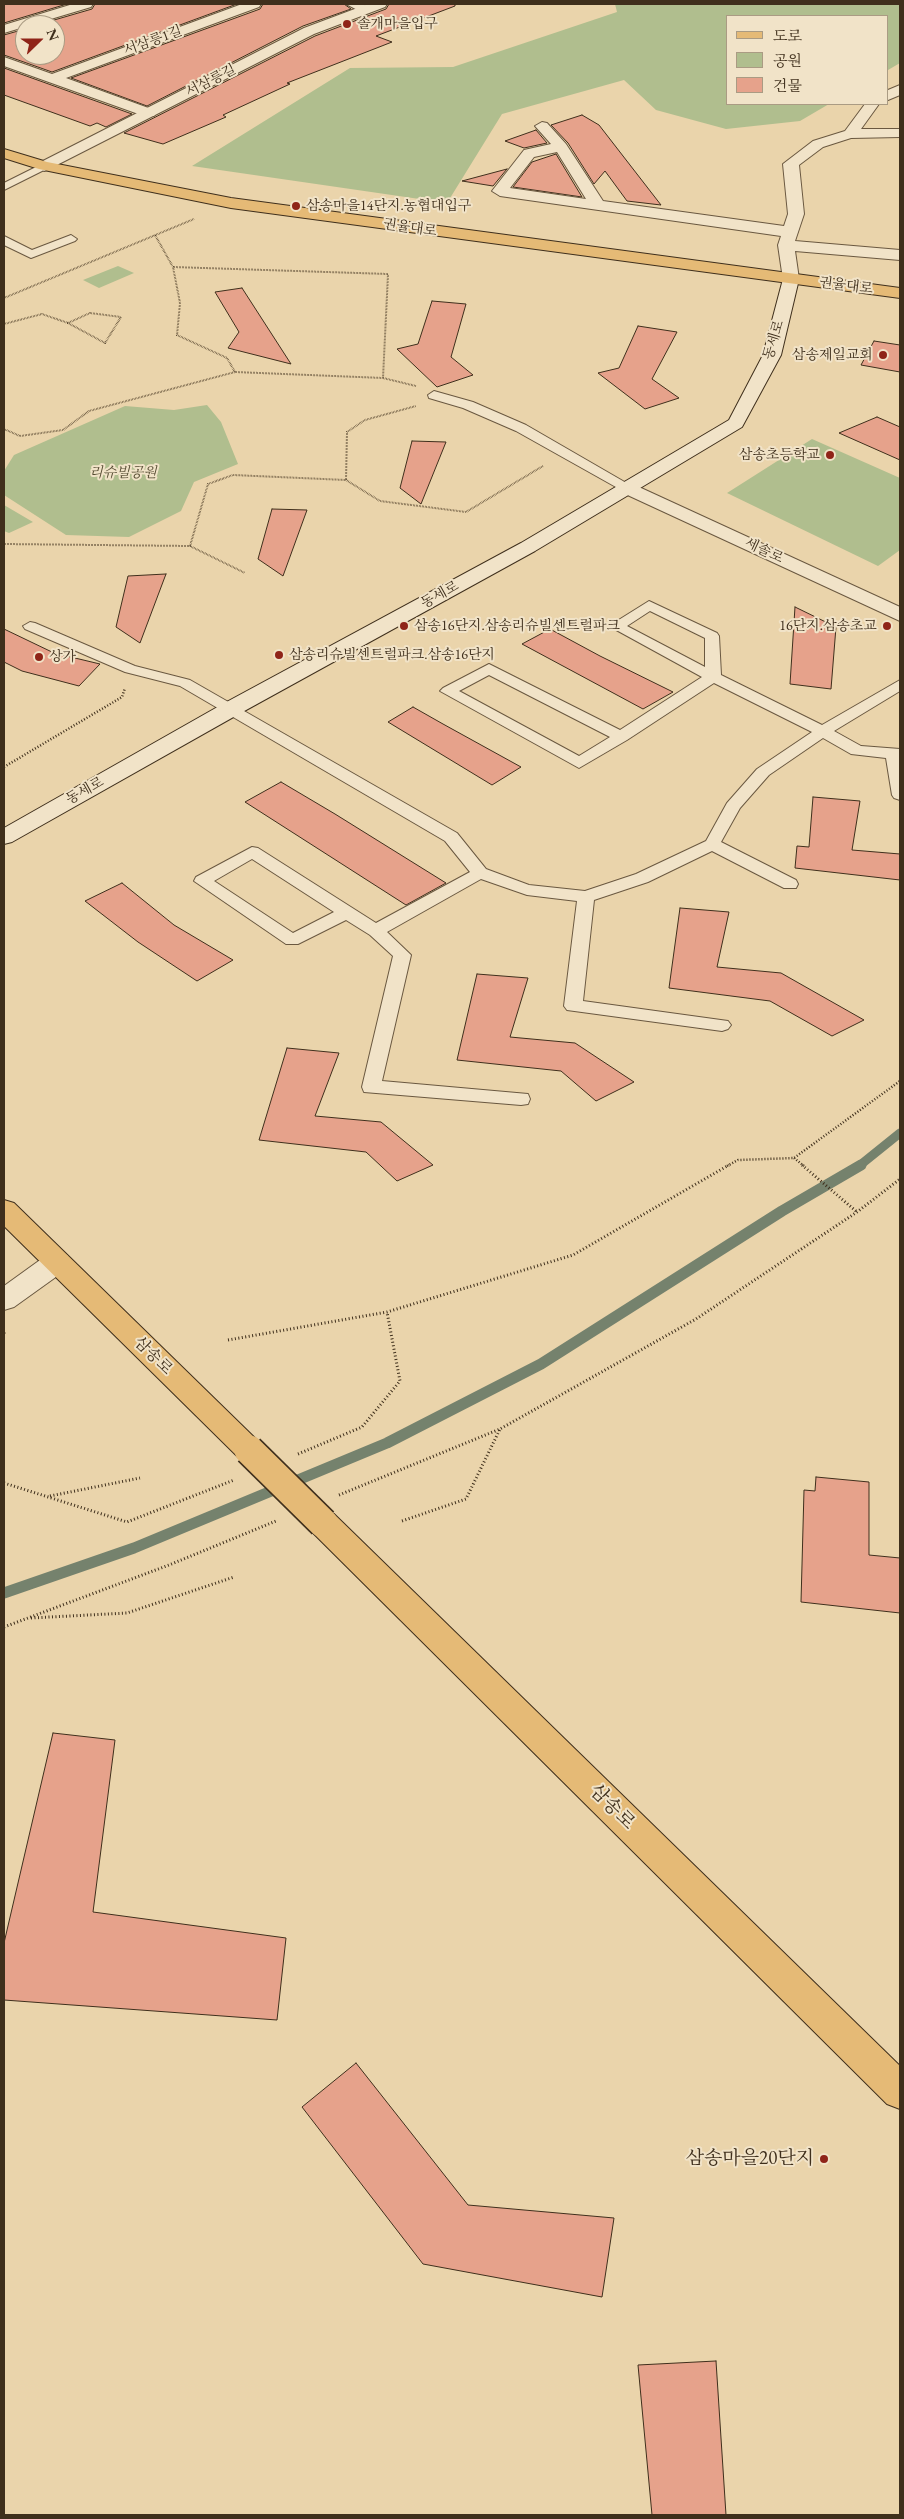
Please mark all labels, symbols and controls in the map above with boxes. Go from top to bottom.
north arrow [15,15,65,65]
legend [726,15,889,105]
place label: 솔개마을입구 [357,16,438,32]
marker: 솔개마을입구 [341,18,353,30]
street label: 서삼릉1길 [122,23,184,59]
text: N [43,26,63,43]
text: 도로 [773,26,802,45]
text: 공원 [773,51,802,70]
street label: 서삼릉길 [183,61,239,101]
text: 건물 [773,76,802,95]
place label: 삼송마을14단지.농협대입구 [306,198,471,214]
marker: 삼송마을14단지.농협대입구 [290,200,302,212]
street label: 권율대로 [382,216,438,240]
street label: 권율대로 [818,274,874,298]
street label: 동세로 [760,318,788,362]
place label: 삼송제일교회 [792,347,873,363]
marker: 삼송제일교회 [877,349,889,361]
place label: 삼송초등학교 [739,447,820,463]
marker: 삼송초등학교 [824,449,836,461]
park label: 리슈빌공원 [89,465,157,481]
street label: 세솔로 [742,535,786,567]
street label: 동세로 [418,578,462,612]
place label: 삼송16단지.삼송리슈빌센트럴파크 [414,618,620,634]
place label: 16단지.삼송초교 [779,618,877,634]
marker: 삼송16단지.삼송리슈빌센트럴파크 [398,620,410,632]
marker: 16단지.삼송초교 [881,620,893,632]
place label: 삼송리슈빌센트럴파크.삼송16단지 [289,647,495,663]
place label: 상가 [49,649,76,665]
marker: 삼송리슈빌센트럴파크.삼송16단지 [273,649,285,661]
marker: 상가 [33,651,45,663]
street label: 동세로 [63,774,107,808]
street label: 삼송로 [130,1333,176,1379]
street label: 삼송로 [584,1779,640,1835]
place label: 삼송마을20단지 [686,2148,814,2170]
marker: 삼송마을20단지 [818,2153,830,2165]

